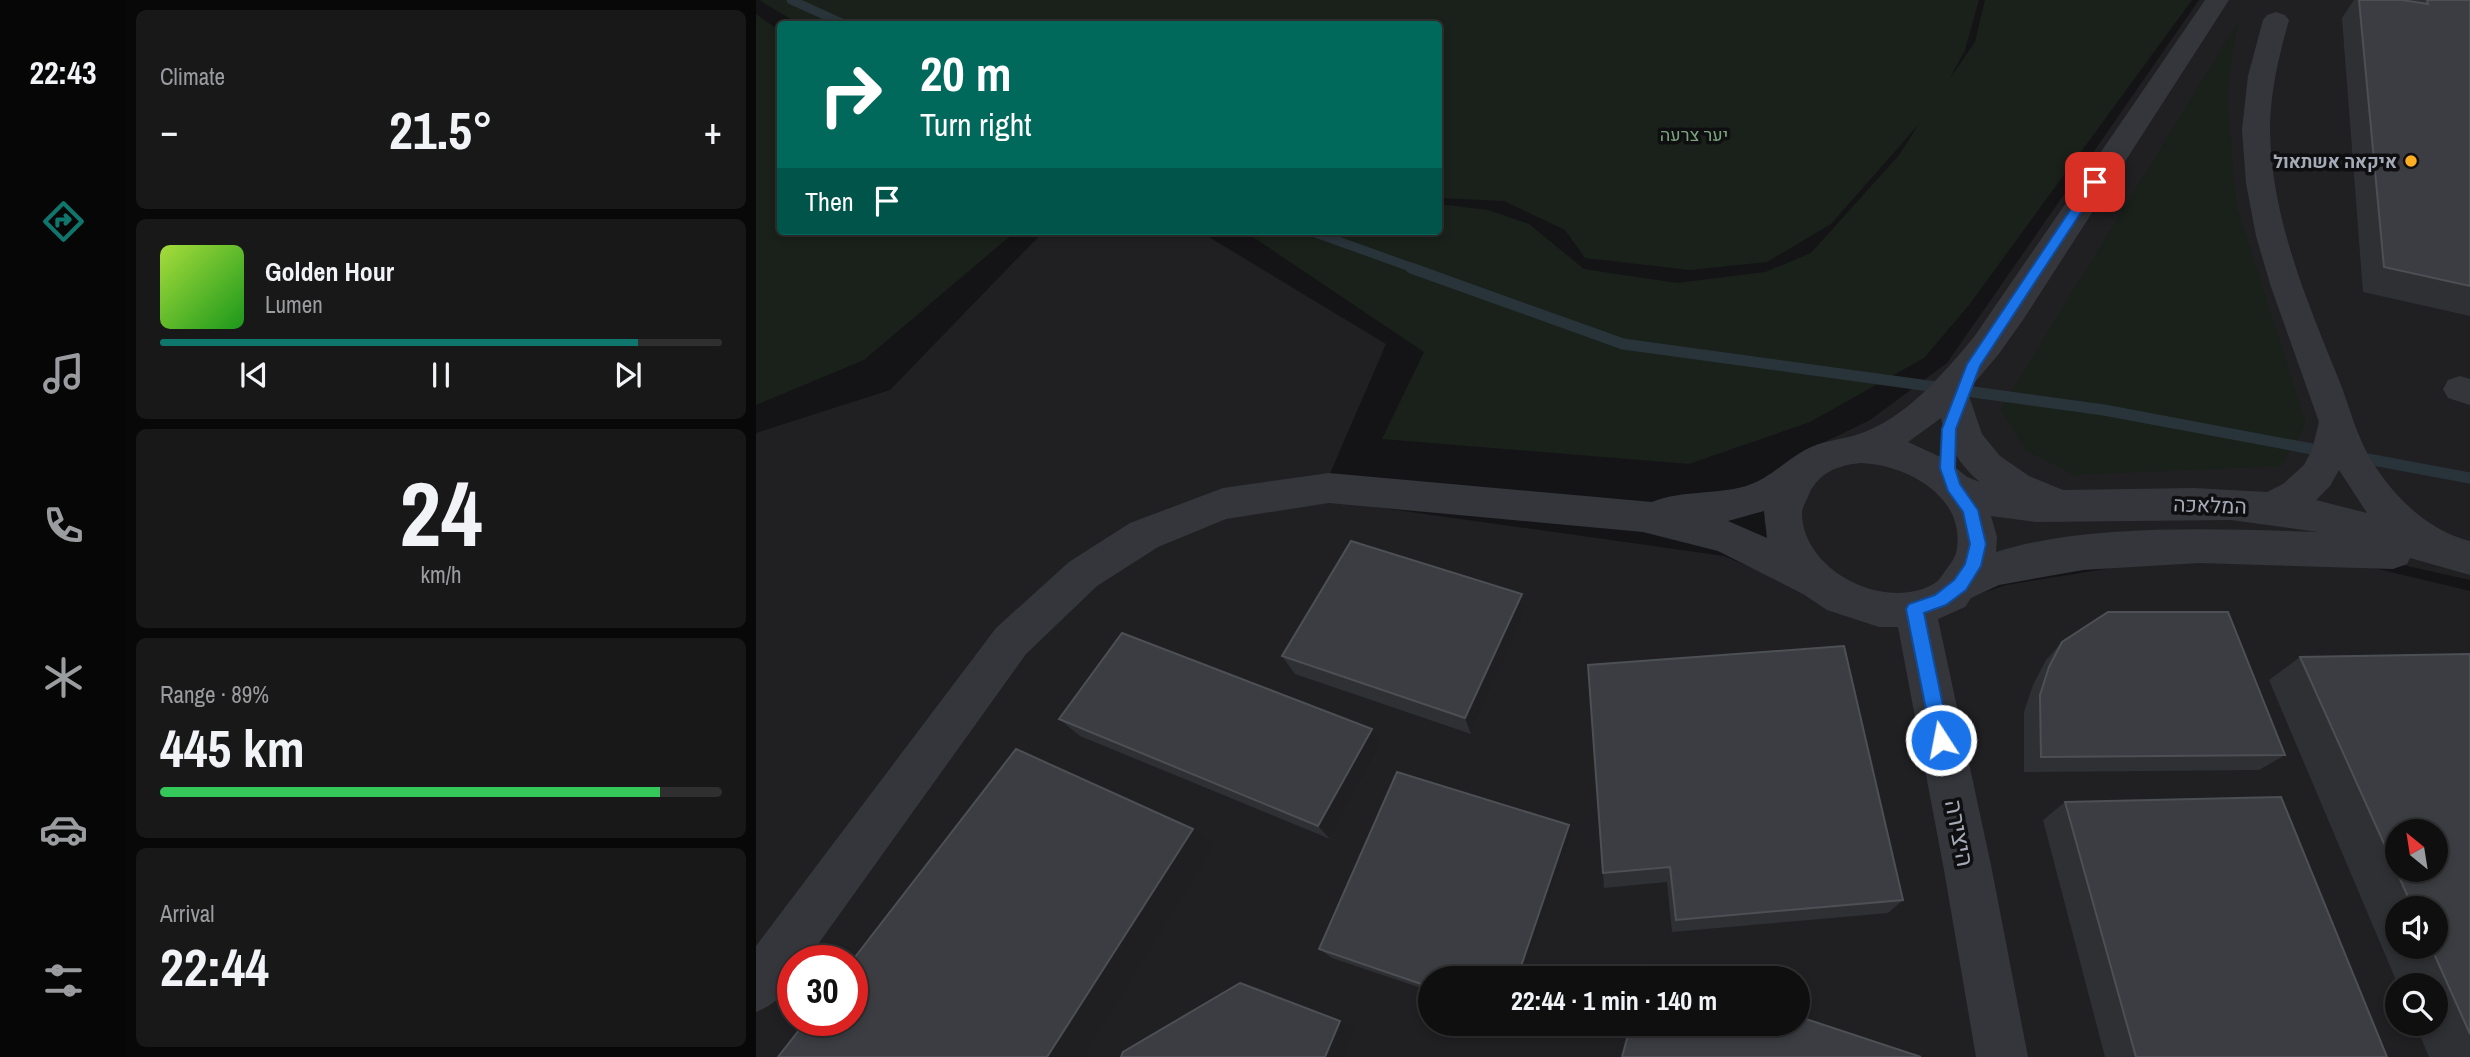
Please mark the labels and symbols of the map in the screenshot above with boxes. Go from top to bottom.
park label: יער צרעה [1660,122,1728,147]
place label: איקאה אשתאול [2273,149,2397,174]
pin [2065,152,2125,212]
marker: איקאה אשתאול [2403,153,2419,169]
street label: המלאכה [2173,489,2247,521]
position arrow [1904,703,1978,777]
street label: היצירה [1938,797,1982,869]
north arrow [2385,819,2448,882]
speed limit sign: 30 [777,945,868,1036]

